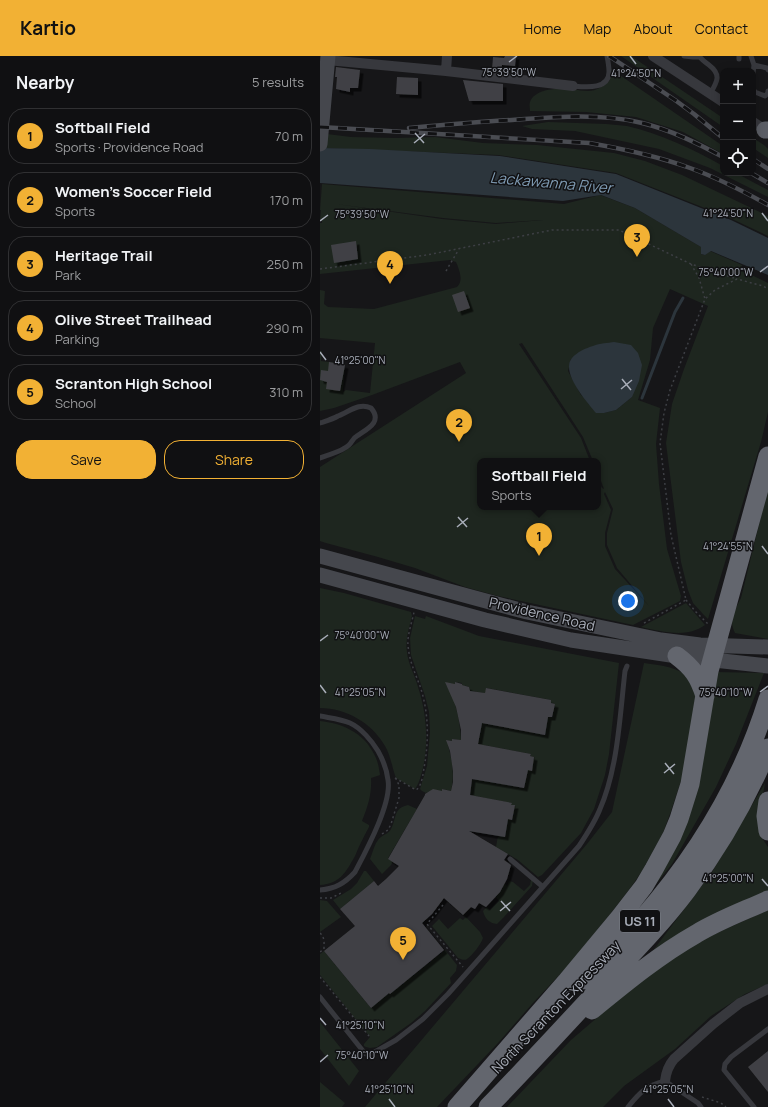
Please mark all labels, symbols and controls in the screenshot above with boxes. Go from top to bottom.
text: Kartio [20,15,76,41]
text: Home [524,19,561,38]
text: Map [583,19,611,38]
text: About [633,19,673,38]
text: Contact [695,19,748,38]
text: 75°39'50"W [482,65,537,79]
text: 41°24'50"N [611,66,661,80]
map controls [720,68,756,176]
button: + [720,68,756,104]
text: Nearby [16,71,74,94]
text: 5 results [252,73,304,91]
button: − [720,104,756,140]
text: Softball Field [55,117,150,138]
text: 1 [27,127,33,145]
text: 70 m [275,127,303,145]
text: Sports · Providence Road [55,138,204,156]
button: locate [720,140,756,176]
water label: Lackawanna River [489,167,616,199]
text: Women's Soccer Field [55,181,212,202]
text: 2 [26,191,34,209]
text: 170 m [270,191,303,209]
text: Sports [55,202,95,220]
text: 41°24'50"N [703,206,753,220]
text: 75°39'50"W [335,207,390,221]
pin: 3 [624,224,650,257]
text: Heritage Trail [55,245,153,266]
pin: 4 [377,251,403,284]
text: 3 [26,255,34,273]
text: 250 m [267,255,303,273]
text: 75°40'00"W [699,265,754,279]
text: Park [55,266,81,284]
text: Olive Street Trailhead [55,309,212,330]
text: 4 [26,319,34,337]
text: 290 m [266,319,303,337]
text: Parking [55,330,99,348]
text: 41°25'00"N [335,353,386,367]
text: Scranton High School [55,373,212,394]
text: 5 [26,383,34,401]
text: 310 m [269,383,303,401]
text: School [55,394,96,412]
pin: 2 [446,409,472,442]
button: Save [16,440,156,479]
button: Share [164,440,304,479]
popup [477,458,601,510]
text: Softball Field [491,465,587,486]
text: Sports [491,486,532,504]
pin: 1 [526,523,552,556]
text: 41°24'55"N [703,539,753,553]
your location [618,591,638,611]
street label: Providence Road [487,592,597,635]
text: 75°40'00"W [335,628,390,642]
text: 41°25'05"N [335,685,385,699]
text: 75°40'10"W [700,685,753,699]
text: 41°25'00"N [703,871,754,885]
road number: US 11 [620,910,660,932]
pin: 5 [390,927,416,960]
street label: North Scranton Expressway [487,936,625,1077]
text: 41°25'10"N [336,1018,384,1032]
text: 75°40'10"W [336,1048,389,1062]
text: 41°25'10"N [365,1082,413,1096]
text: 41°25'05"N [643,1082,693,1096]

